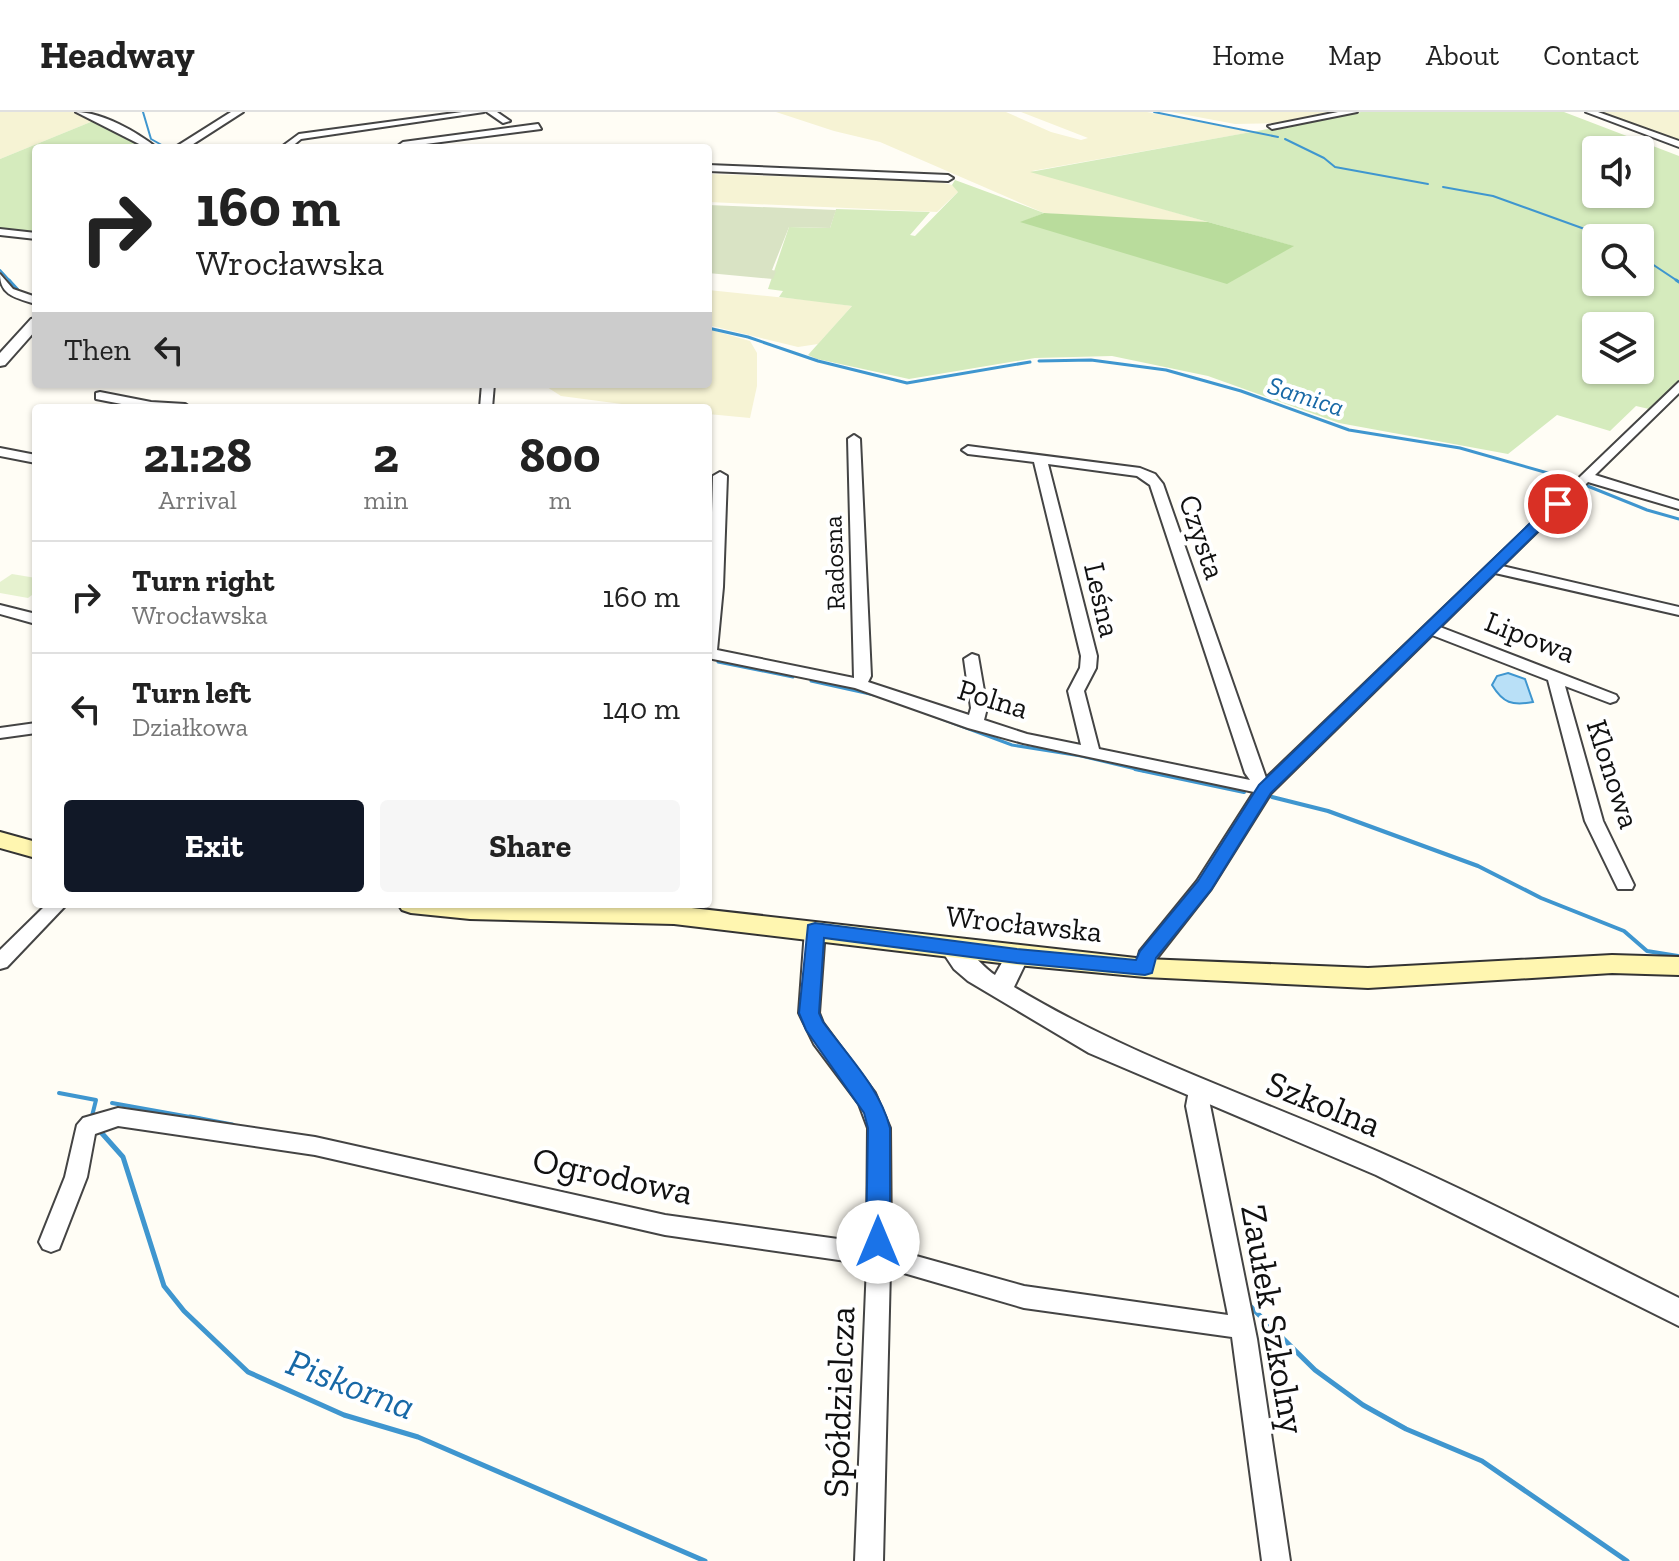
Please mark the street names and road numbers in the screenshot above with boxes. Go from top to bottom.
street label: Czysta [1171,490,1233,584]
street label: Radosna [816,515,852,611]
street label: Leśna [1076,559,1128,641]
street label: Lipowa [1480,603,1580,671]
street label: Polna [953,671,1033,727]
street label: Klonowa [1579,715,1647,833]
street label: Wrocławska [944,898,1104,950]
street label: Szkolna [1260,1061,1387,1146]
street label: Ogrodowa [529,1138,697,1213]
street label: Zaułek Szkolny [1232,1201,1315,1438]
street label: Spółdzielcza [814,1306,863,1498]

